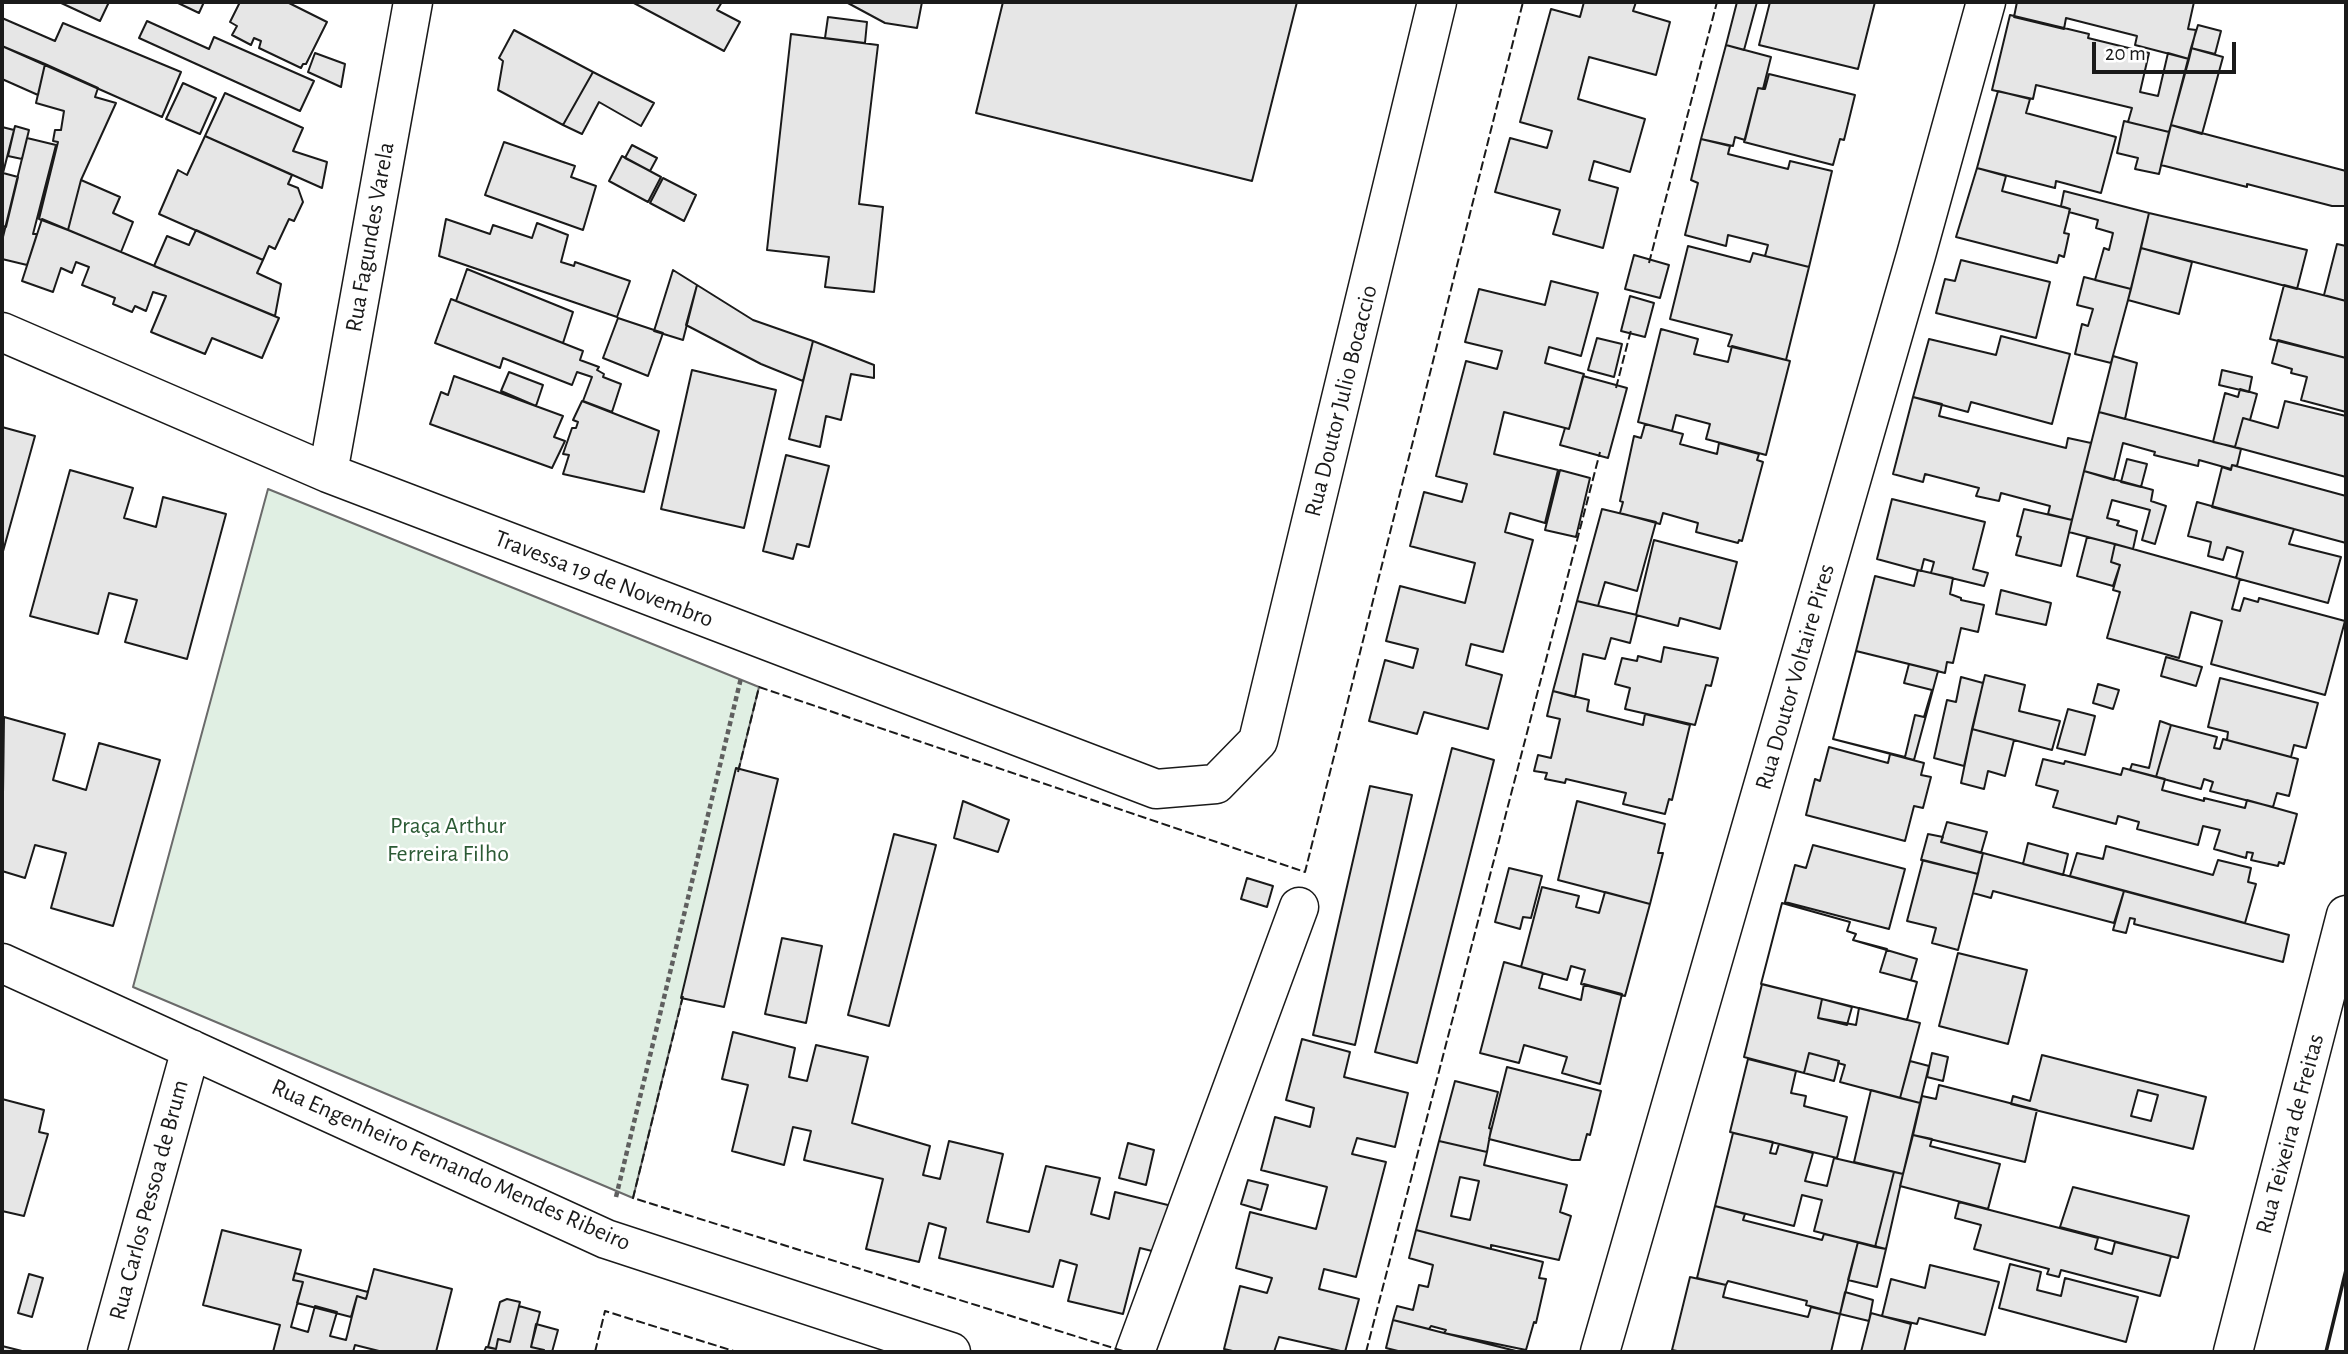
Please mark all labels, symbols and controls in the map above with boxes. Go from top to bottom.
scale bar [2096,28,2240,72]
text: 20 m [2105,43,2146,64]
street label: Rua Fagundes Varela [339,140,401,334]
street label: Rua Doutor Julio Bocaccio [1298,282,1384,520]
street label: Travessa 19 de Novembro [490,524,718,634]
street label: Rua Doutor Voltaire Pires [1749,561,1841,793]
park label: Praça Arthur Ferreira Filho [387,812,509,868]
street label: Rua Teixeira de Freitas [2249,1031,2331,1237]
street label: Rua Engenheiro Fernando Mendes Ribeiro [267,1073,635,1257]
street label: Rua Carlos Pessoa de Brum [103,1077,195,1323]

